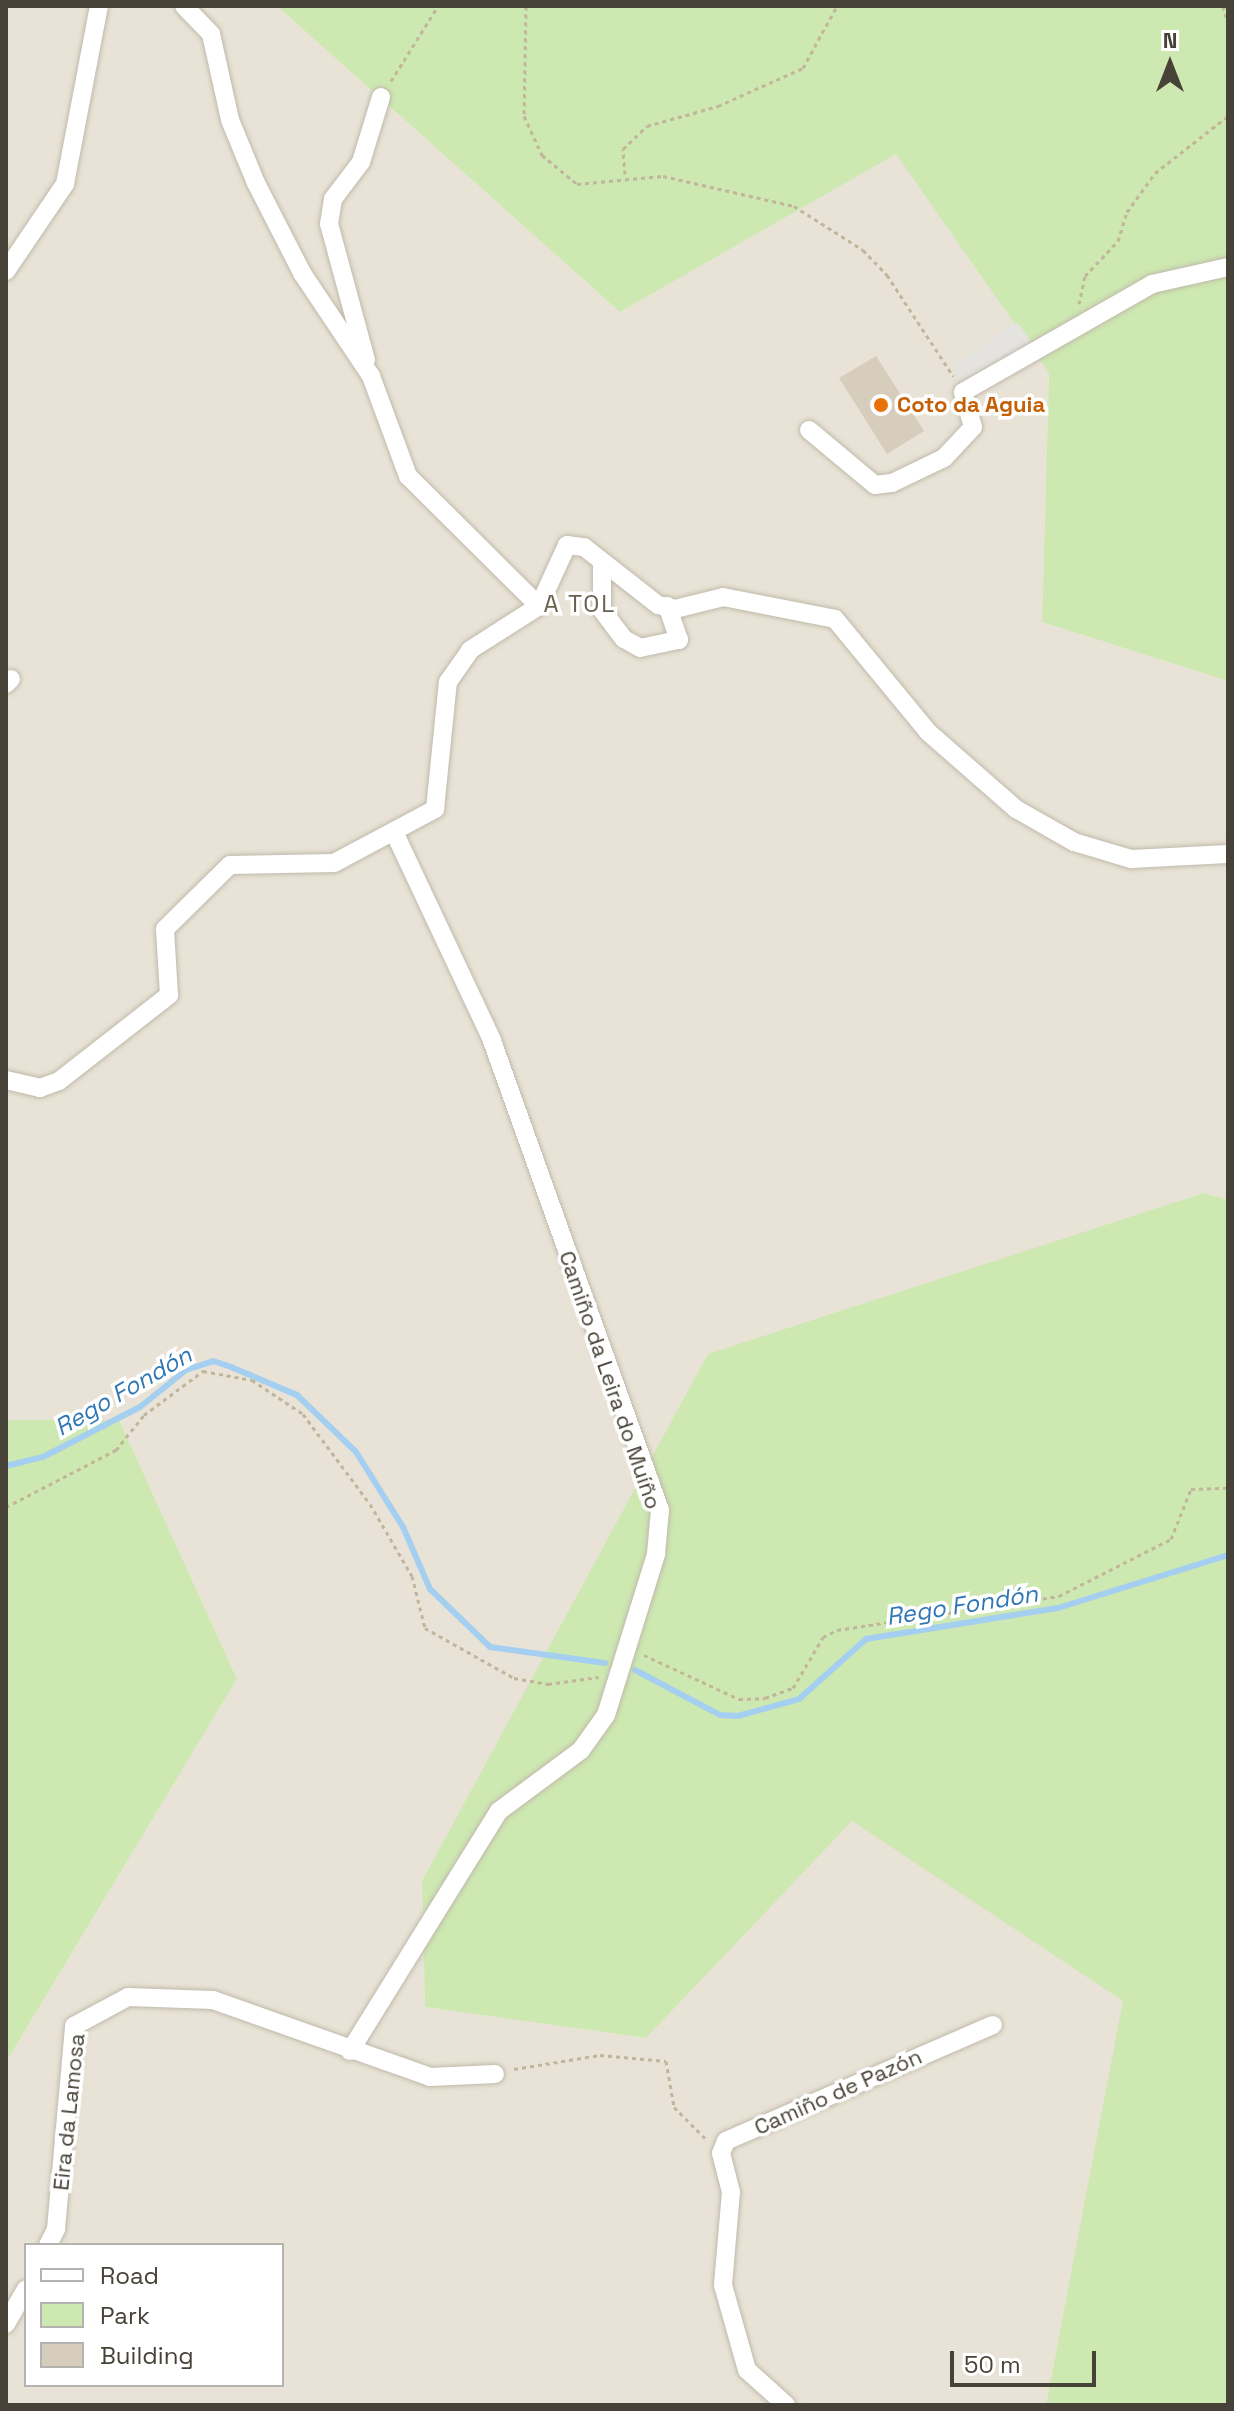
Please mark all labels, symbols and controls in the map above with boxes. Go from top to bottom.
north arrow [1130,24,1210,104]
text: N [1163,26,1177,54]
place label: Coto da Aguia [897,392,1045,418]
marker: Coto da Aguia [872,396,890,414]
district label: A TOL [543,590,617,618]
street label: Camiño da Leira do Muíño [553,1247,667,1513]
water label: Rego Fondón [49,1340,197,1442]
water label: Rego Fondón [884,1579,1040,1631]
street label: Eira da Lamosa [48,2032,90,2192]
street label: Camiño de Pazón [750,2043,926,2141]
legend [24,2243,284,2387]
text: Road [100,2260,159,2291]
text: Park [100,2300,150,2331]
scale bar [954,2335,1100,2385]
text: Building [100,2340,194,2371]
text: 50 m [964,2349,1021,2380]

